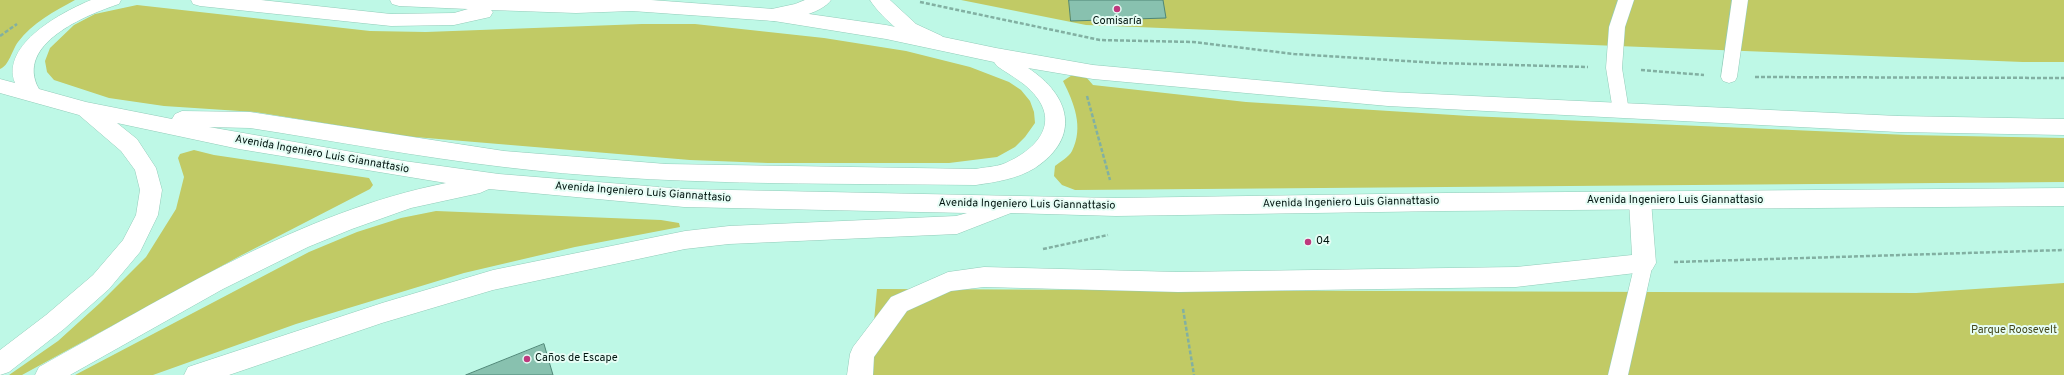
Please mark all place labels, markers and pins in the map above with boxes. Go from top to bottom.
marker: Comisaría [1112,4,1122,14]
place label: Comisaría [1092,15,1142,29]
place label: 04 [1316,235,1330,249]
marker: 04 [1303,237,1313,247]
place label: Caños de Escape [535,352,618,366]
marker: Caños de Escape [522,354,532,364]

